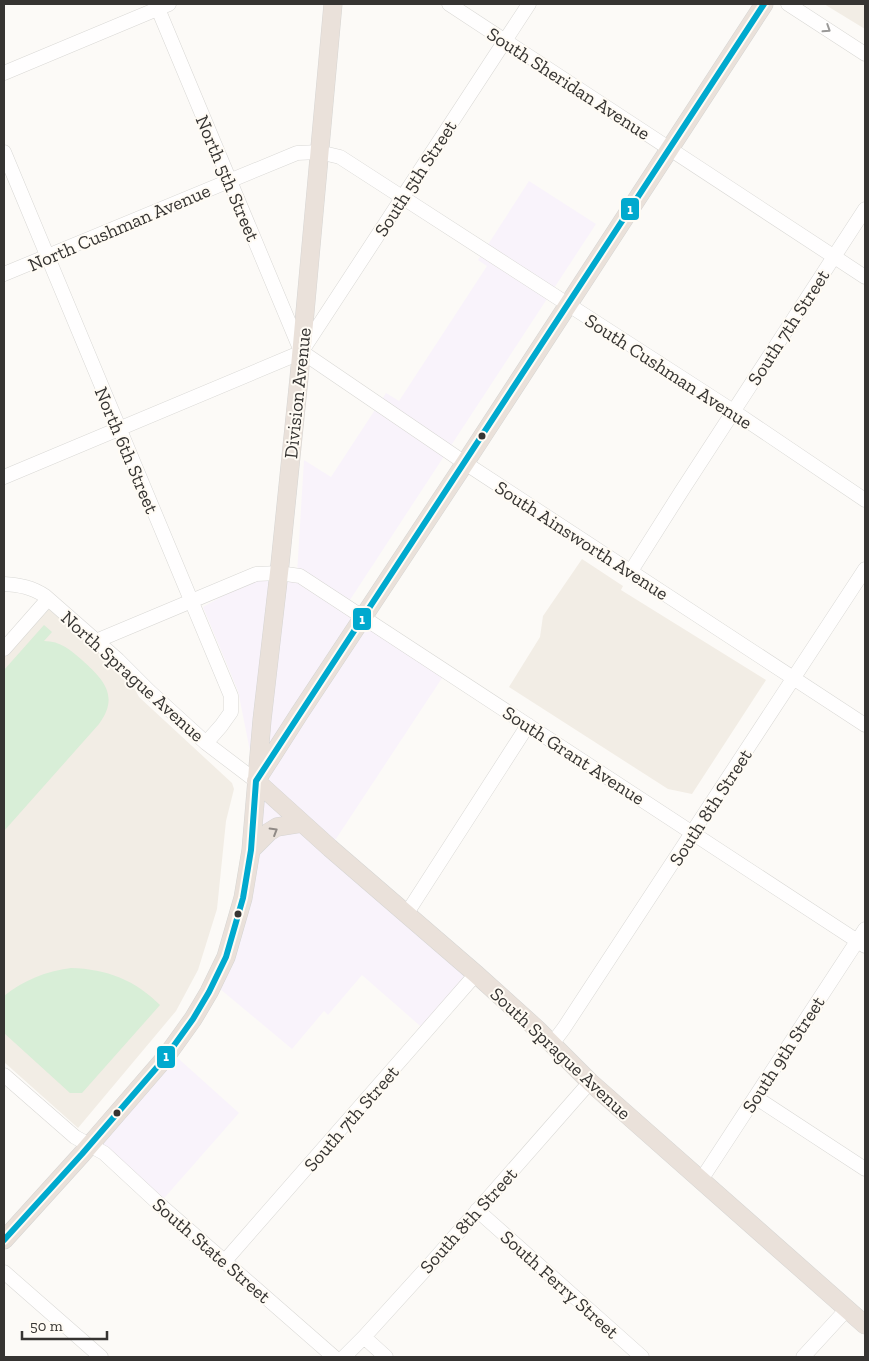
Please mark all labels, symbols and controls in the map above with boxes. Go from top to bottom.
street label: South Sheridan Avenue [483,22,655,145]
one-way arrow [821,23,830,32]
street label: North 5th Street [191,112,264,245]
street label: South 5th Street [369,116,462,241]
street label: North Cushman Avenue [25,179,214,276]
line badge: 1 [620,197,640,221]
text: 1 [627,201,633,218]
street label: South 7th Street [743,265,834,389]
street label: South Cushman Avenue [581,309,757,434]
street label: Division Avenue [279,326,316,460]
street label: North 6th Street [90,384,164,517]
unlabelled marker [477,431,487,441]
street label: South Ainsworth Avenue [491,476,673,605]
street label: North Sprague Avenue [56,606,209,747]
line badge: 1 [352,607,372,631]
text: 1 [359,611,365,628]
street label: South Grant Avenue [498,701,649,810]
street label: South 8th Street [664,745,757,870]
one-way arrow [268,827,277,837]
unlabelled marker [233,909,243,919]
street label: South Sprague Avenue [486,982,636,1125]
street label: South 9th Street [737,992,830,1117]
line badge: 1 [156,1045,176,1069]
text: 1 [163,1048,169,1065]
street label: South 7th Street [299,1061,404,1176]
unlabelled marker [112,1108,122,1118]
street label: South 8th Street [415,1163,522,1278]
street label: South State Street [148,1193,275,1308]
street label: South Ferry Street [496,1225,624,1343]
scale bar [22,1308,108,1340]
text: 50 m [30,1317,63,1335]

